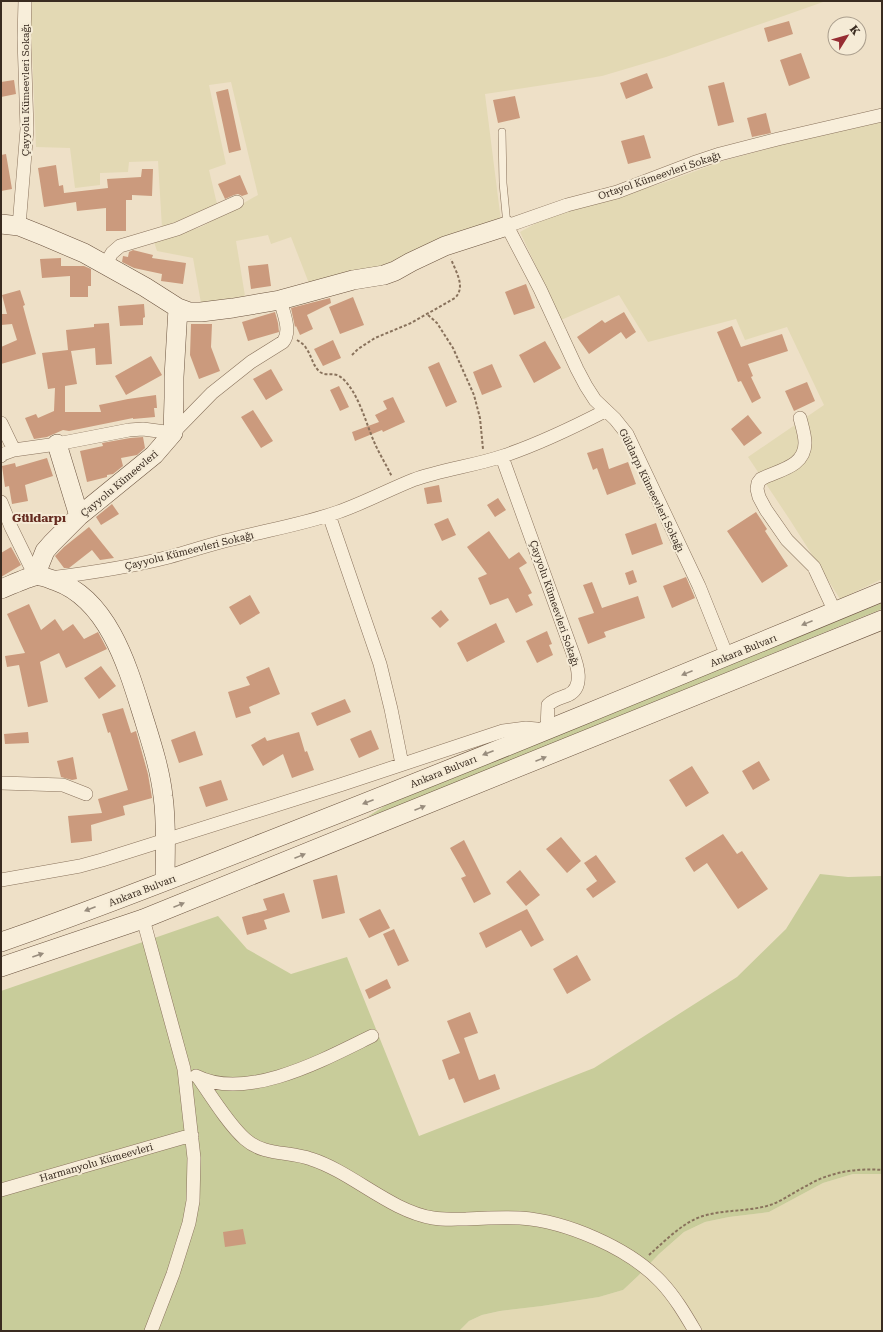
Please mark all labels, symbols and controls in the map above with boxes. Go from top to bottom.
north arrow [827,16,867,56]
text: K [847,23,863,38]
street label: Çayyolu Kümeevleri Sokağı [20,24,31,156]
street label: Ortayol Kümeevleri Sokağı [596,149,722,202]
street label: Güldarpı Kümeevleri Sokağı [617,427,686,554]
street label: Çayyolu Kümeevleri [79,448,160,519]
district label: Güldarpı [12,511,66,525]
street label: Çayyolu Kümeevleri Sokağı [124,529,255,572]
street label: Çayyolu Kümeevleri Sokağı [528,539,581,668]
one-way arrow [801,621,813,627]
street label: Ankara Bulvarı [708,632,778,669]
one-way arrow [681,670,692,676]
one-way arrow [482,750,494,756]
street label: Ankara Bulvarı [408,753,478,790]
one-way arrow [535,756,546,762]
one-way arrow [362,799,374,805]
one-way arrow [415,804,427,810]
one-way arrow [294,853,306,859]
street label: Ankara Bulvarı [107,873,177,908]
one-way arrow [174,901,186,907]
one-way arrow [83,907,95,913]
one-way arrow [32,951,44,957]
street label: Harmanyolu Kümeevleri [38,1141,154,1184]

